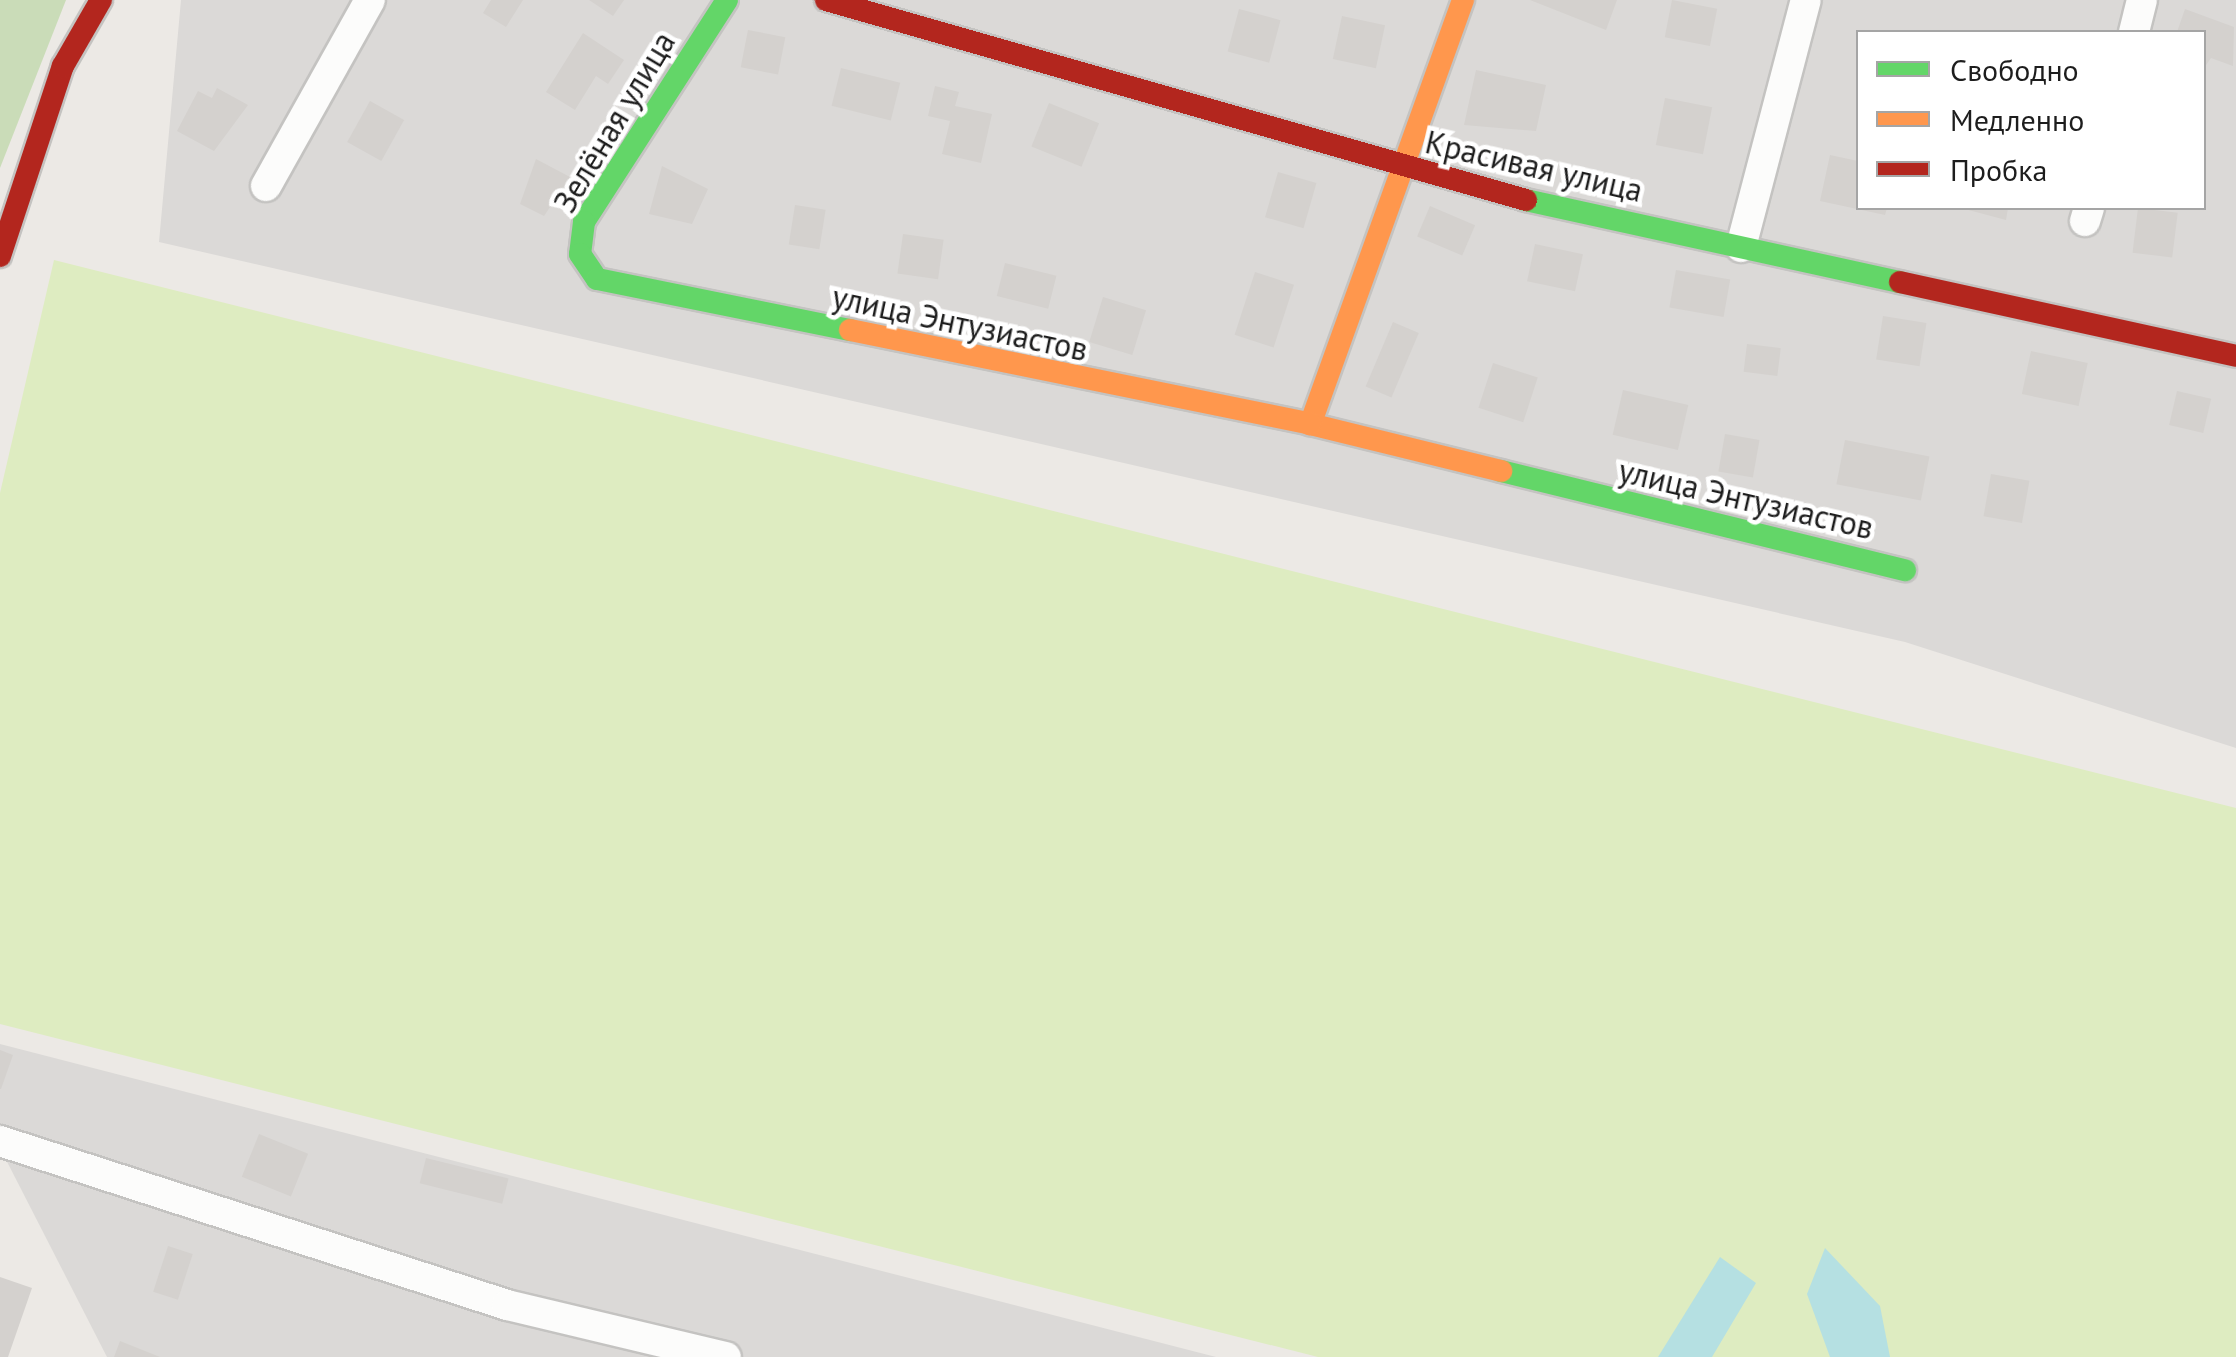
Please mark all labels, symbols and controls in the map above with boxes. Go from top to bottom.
street label: Зелёная улица [545,25,683,219]
legend [1856,30,2206,210]
text: Свободно [1950,50,2079,89]
text: Медленно [1950,100,2084,139]
street label: Красивая улица [1422,122,1646,210]
text: Пробка [1950,150,2047,189]
street label: улица Энтузиастов [829,277,1091,369]
street label: улица Энтузиастов [1615,451,1877,547]

